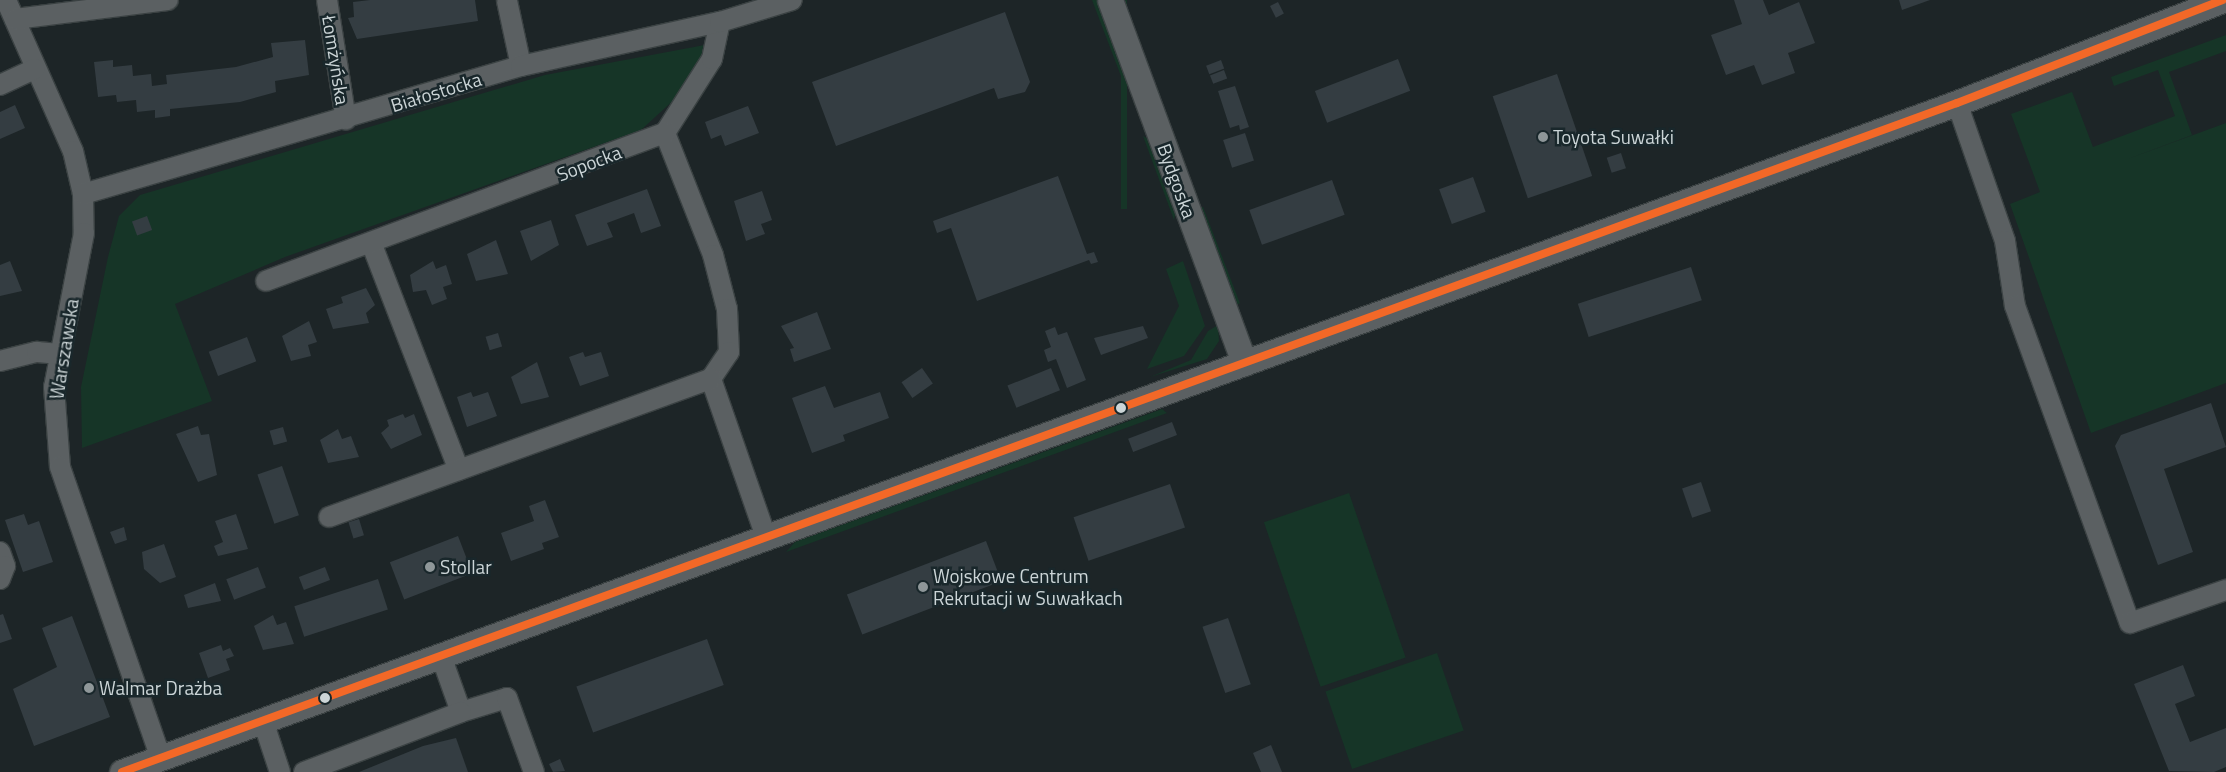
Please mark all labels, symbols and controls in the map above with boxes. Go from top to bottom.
street label: Łomżyńska [318,14,354,106]
street label: Białostocka [388,67,484,117]
place label: Toyota Suwałki [1553,126,1674,148]
marker: Toyota Suwałki [1537,131,1549,143]
street label: Sopocka [554,140,624,186]
street label: Bydgoska [1153,141,1201,221]
street label: Warszawska [45,297,83,401]
unlabelled marker [1116,403,1126,413]
place label: Stollar [440,556,492,578]
marker: Stollar [424,561,436,573]
place label: Wojskowe Centrum Rekrutacji w Suwałkach [933,565,1123,609]
marker: Wojskowe Centrum Rekrutacji w Suwałkach [917,581,929,593]
place label: Walmar Drażba [99,677,222,699]
marker: Walmar Drażba [83,682,95,694]
unlabelled marker [320,693,330,703]

